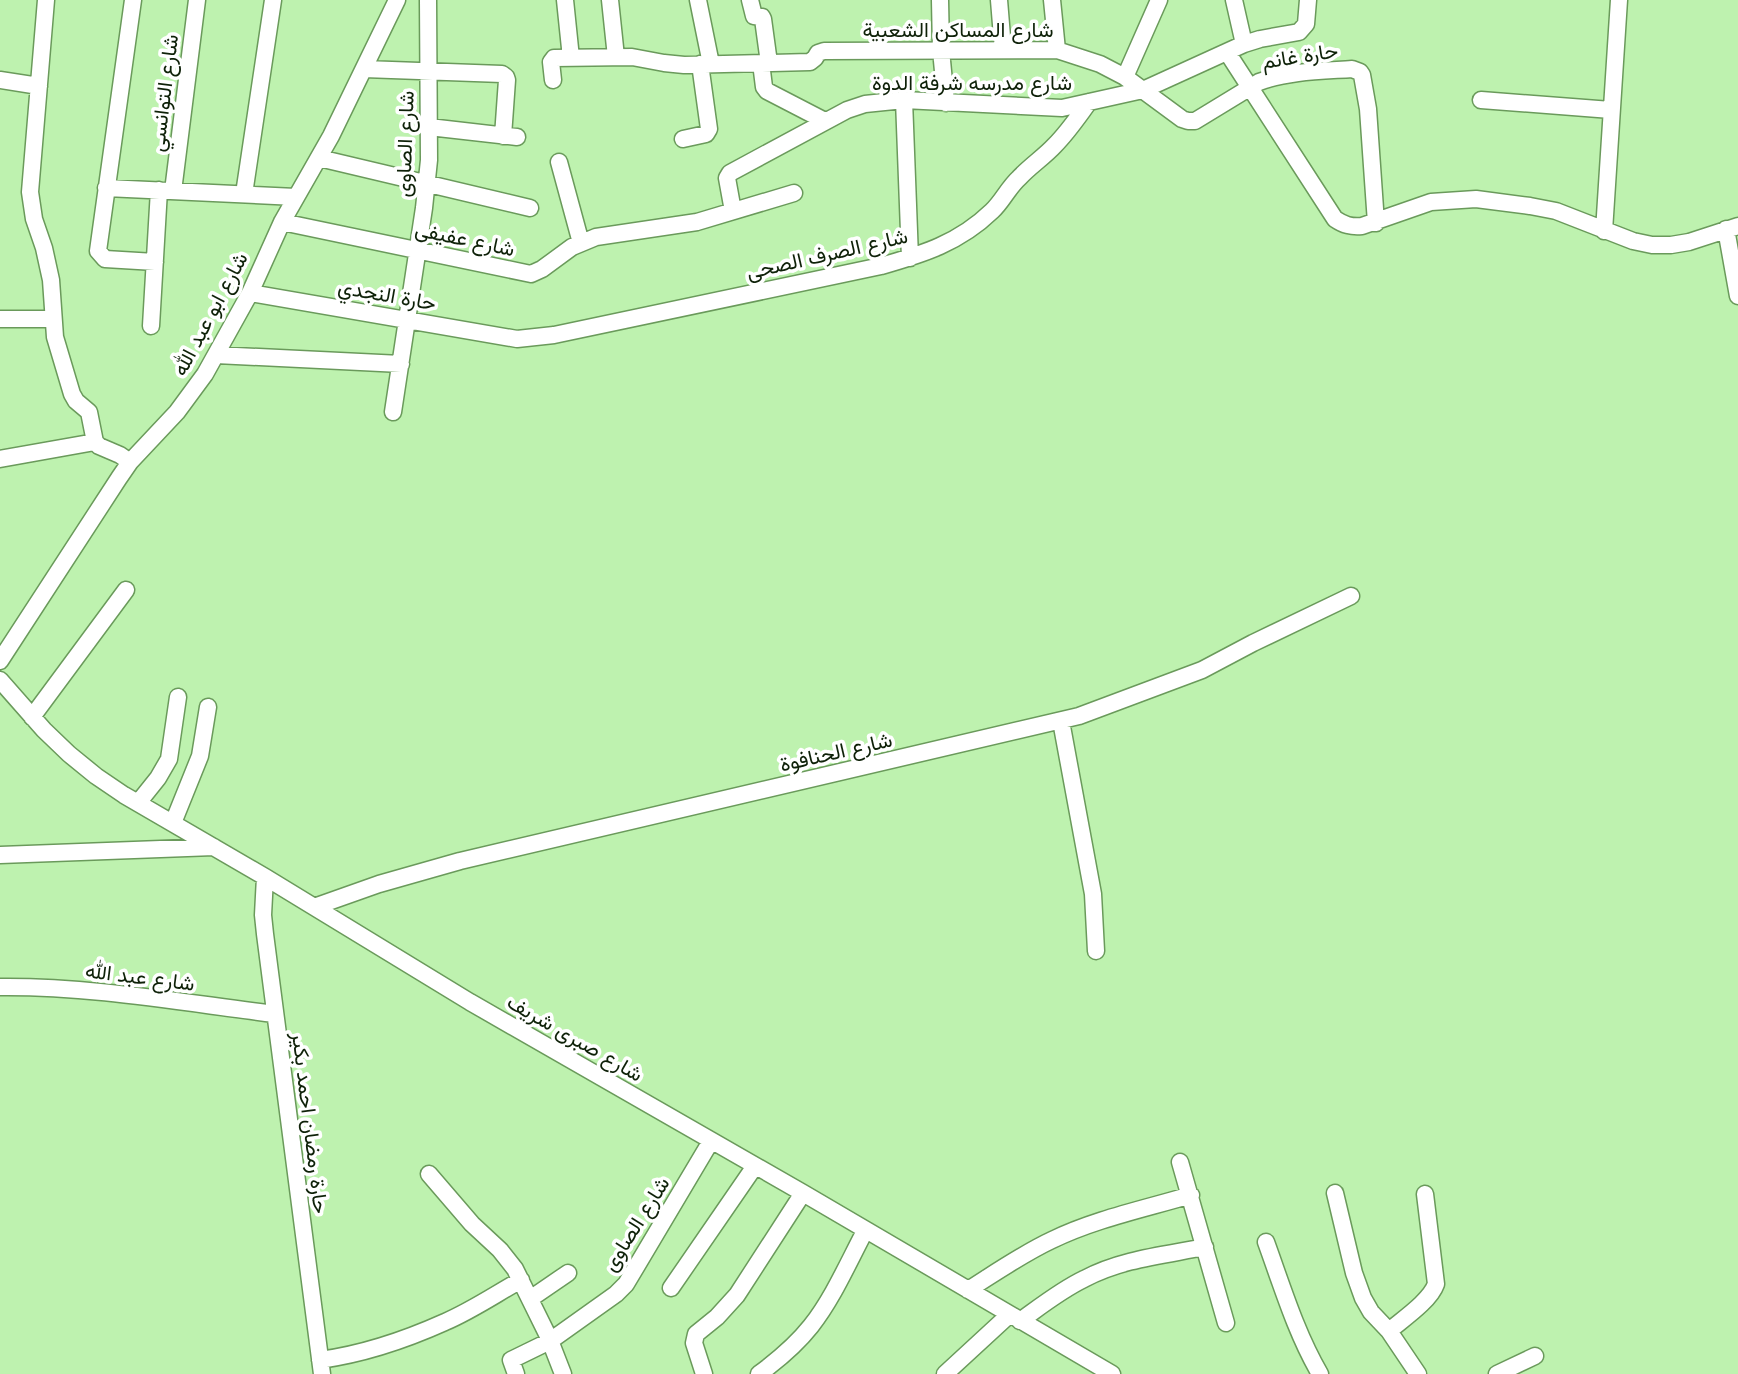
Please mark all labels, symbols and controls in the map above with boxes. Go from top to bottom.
street label: شارع المساكن الشعبية [862,17,1054,44]
street label: شارع التوانسي [144,33,188,154]
street label: حارة غانم [1260,37,1340,76]
street label: شارع مدرسه شرفة الدوة [872,70,1072,97]
street label: شارع الصاوى [390,90,421,198]
street label: شارع عفيفى [413,216,517,263]
street label: شارع الصرف الصحى [744,223,910,286]
street label: شارع ابو عبد الله [167,248,254,381]
street label: حارة النجدي [335,274,438,320]
street label: شارع الحنافوة [777,726,895,779]
street label: شارع عبد الله [84,957,196,998]
street label: شارع صبرى شريف [502,989,648,1088]
street label: حارة رمضان احمد بكير [286,1030,334,1215]
street label: شارع الصاوى [597,1172,676,1277]

